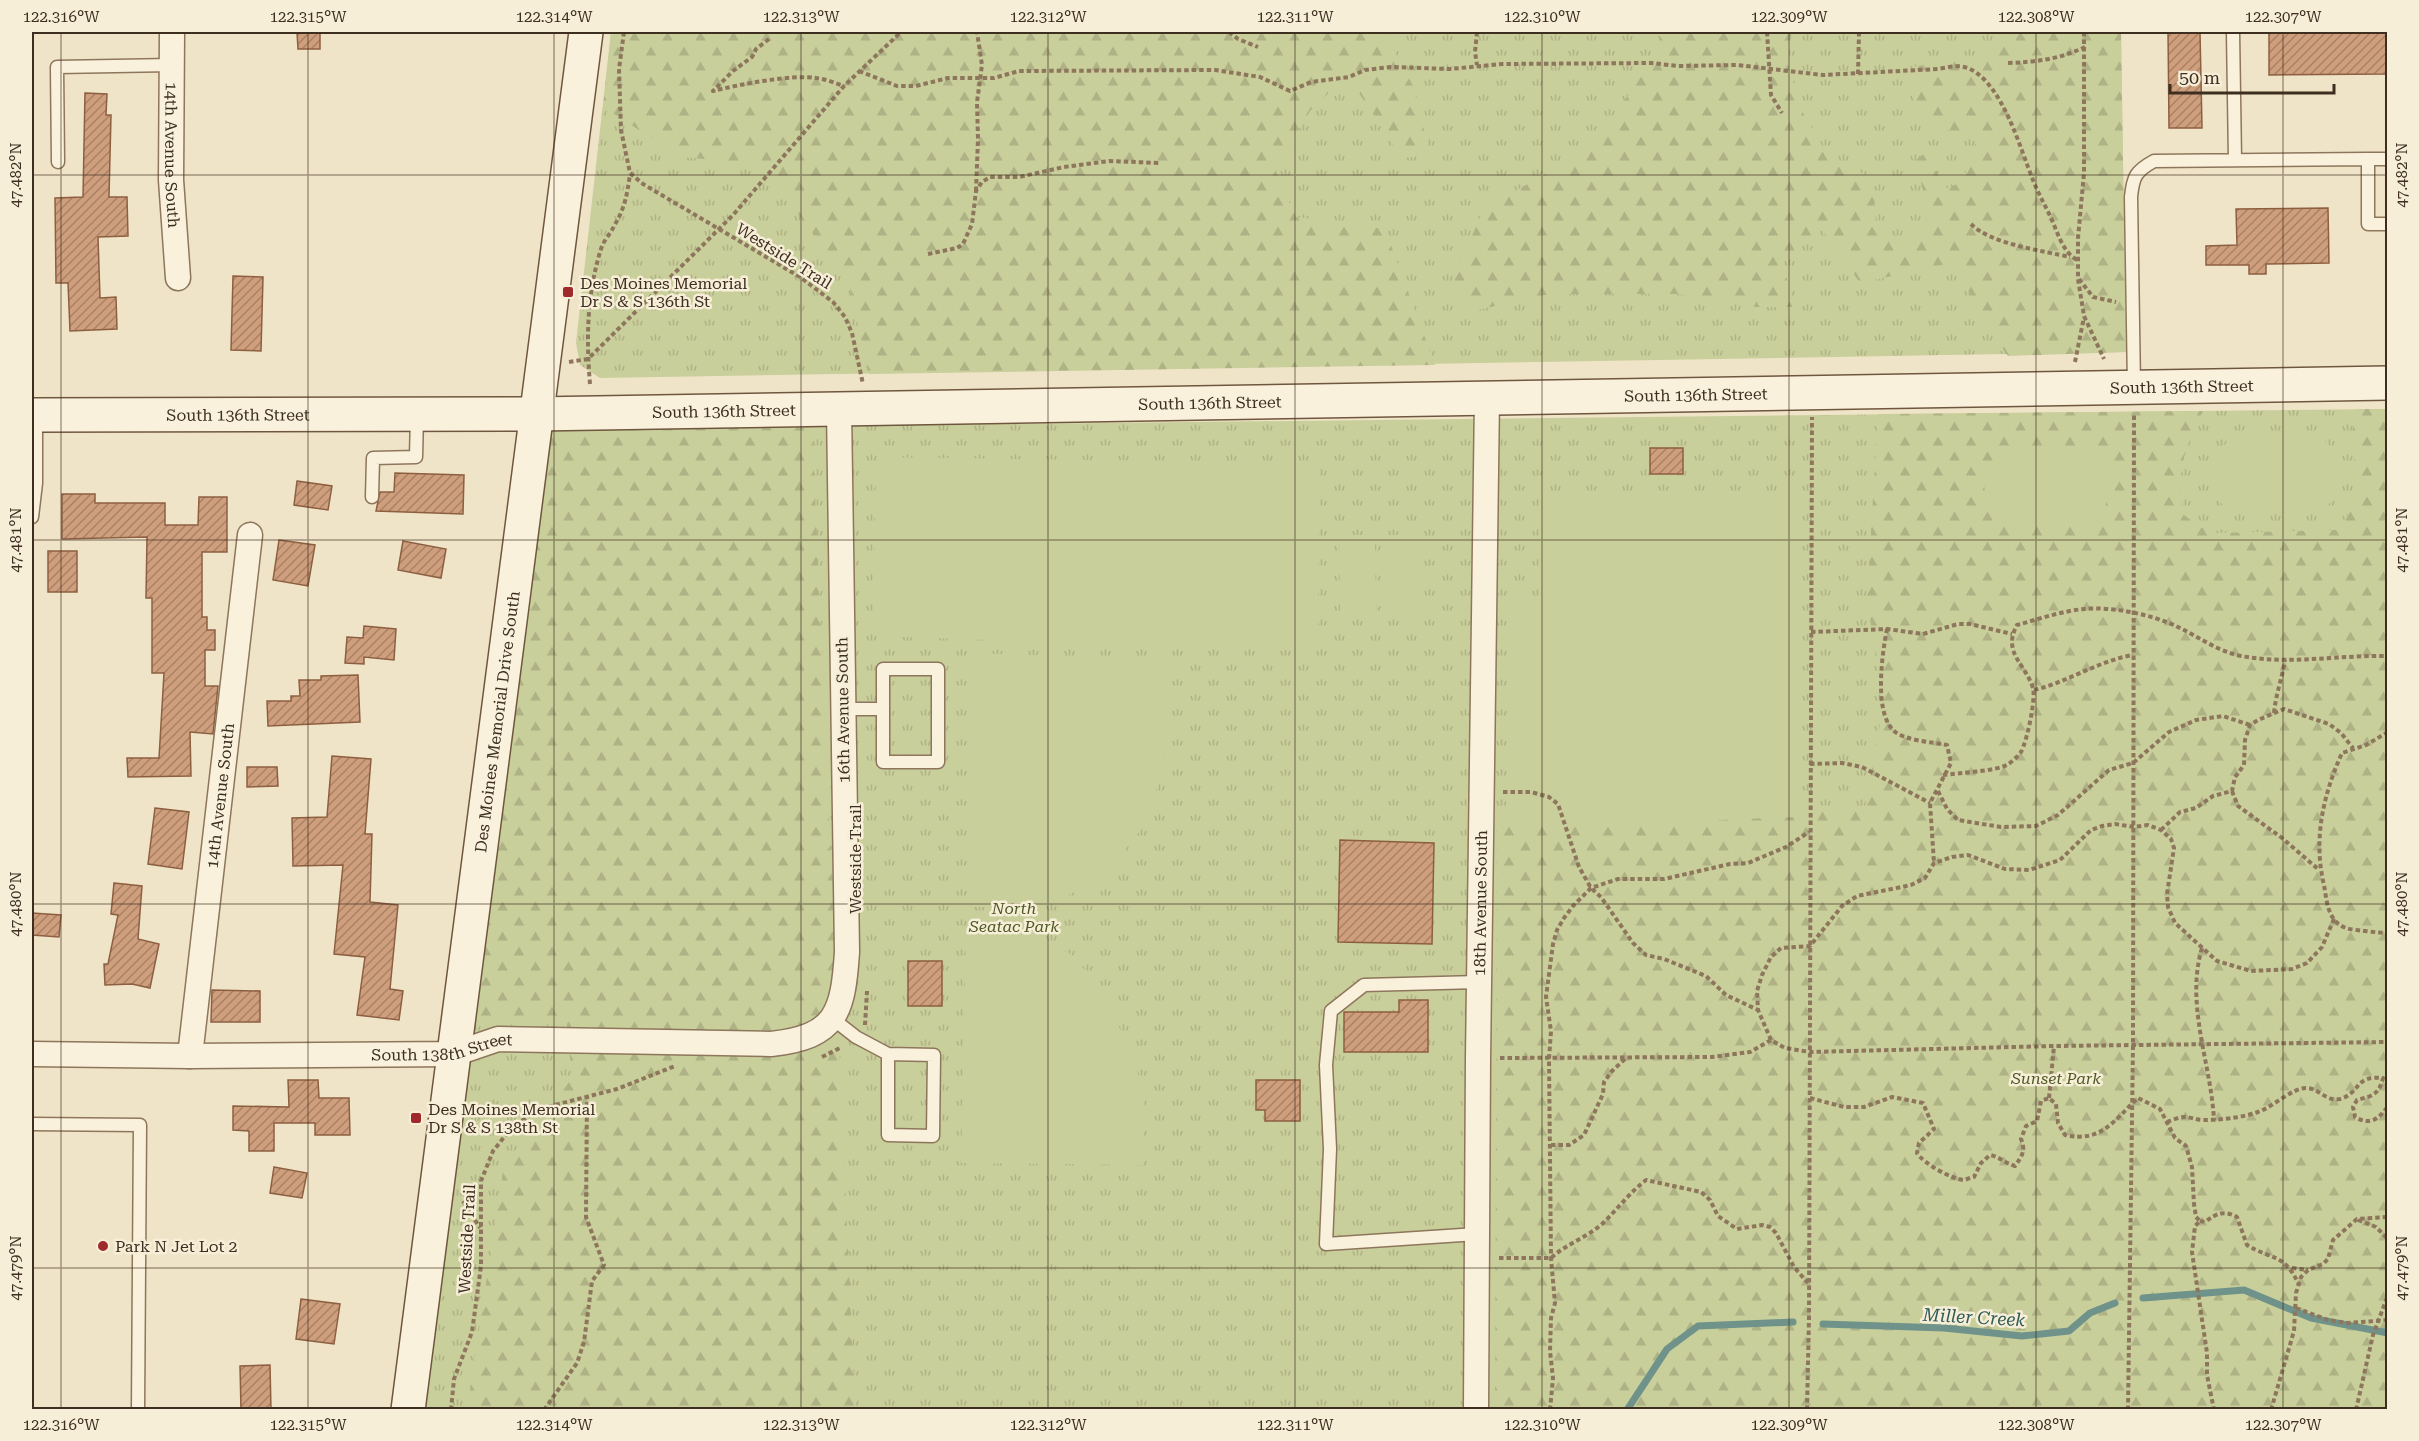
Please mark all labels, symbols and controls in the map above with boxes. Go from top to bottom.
text: 122.316°W [23,8,100,26]
text: 122.315°W [270,8,347,26]
text: 122.314°W [516,8,593,26]
text: 122.313°W [763,8,840,26]
text: 122.312°W [1010,8,1087,26]
text: 122.311°W [1257,8,1334,26]
text: 122.310°W [1504,8,1581,26]
text: 122.309°W [1751,8,1828,26]
text: 122.308°W [1998,8,2075,26]
text: 122.307°W [2245,8,2322,26]
scale bar [2170,57,2334,95]
text: 50 m [2179,67,2220,88]
street label: 14th Avenue South [161,82,184,229]
text: 47.482°N [7,142,25,208]
text: 47.482°N [2393,142,2411,208]
street label: Westside Trail [733,219,835,293]
place label: Des Moines Memorial Dr S & S 136th St [580,274,747,311]
marker: Des Moines Memorial Dr S & S 136th St [561,285,575,299]
street label: South 136th Street [2110,376,2254,397]
street label: South 136th Street [1624,384,1768,405]
street label: South 136th Street [1138,392,1282,413]
street label: South 136th Street [652,400,796,422]
street label: South 136th Street [166,405,310,424]
text: 47.481°N [7,507,25,573]
text: 47.481°N [2393,507,2411,573]
street label: Des Moines Memorial Drive South [471,590,523,854]
street label: 16th Avenue South [832,637,854,783]
street label: 14th Avenue South [202,722,238,869]
street label: Westside Trail [846,804,865,914]
street label: 18th Avenue South [1470,830,1491,976]
text: 47.480°N [7,871,25,937]
text: 47.480°N [2393,871,2411,937]
park label: North Seatac Park [968,899,1059,936]
street label: South 138th Street [371,1029,513,1064]
park label: Sunset Park [2010,1069,2101,1088]
place label: Des Moines Memorial Dr S & S 138th St [428,1100,595,1137]
marker: Des Moines Memorial Dr S & S 138th St [409,1111,423,1125]
street label: Westside Trail [455,1184,479,1294]
text: 47.479°N [7,1235,25,1301]
text: 47.479°N [2393,1235,2411,1301]
place label: Park N Jet Lot 2 [115,1237,238,1256]
marker: Park N Jet Lot 2 [96,1239,110,1253]
water label: Miller Creek [1921,1304,2026,1330]
text: 122.316°W [23,1416,100,1434]
text: 122.315°W [270,1416,347,1434]
text: 122.314°W [516,1416,593,1434]
text: 122.313°W [763,1416,840,1434]
text: 122.312°W [1010,1416,1087,1434]
text: 122.311°W [1257,1416,1334,1434]
text: 122.310°W [1504,1416,1581,1434]
text: 122.309°W [1751,1416,1828,1434]
text: 122.308°W [1998,1416,2075,1434]
text: 122.307°W [2245,1416,2322,1434]

